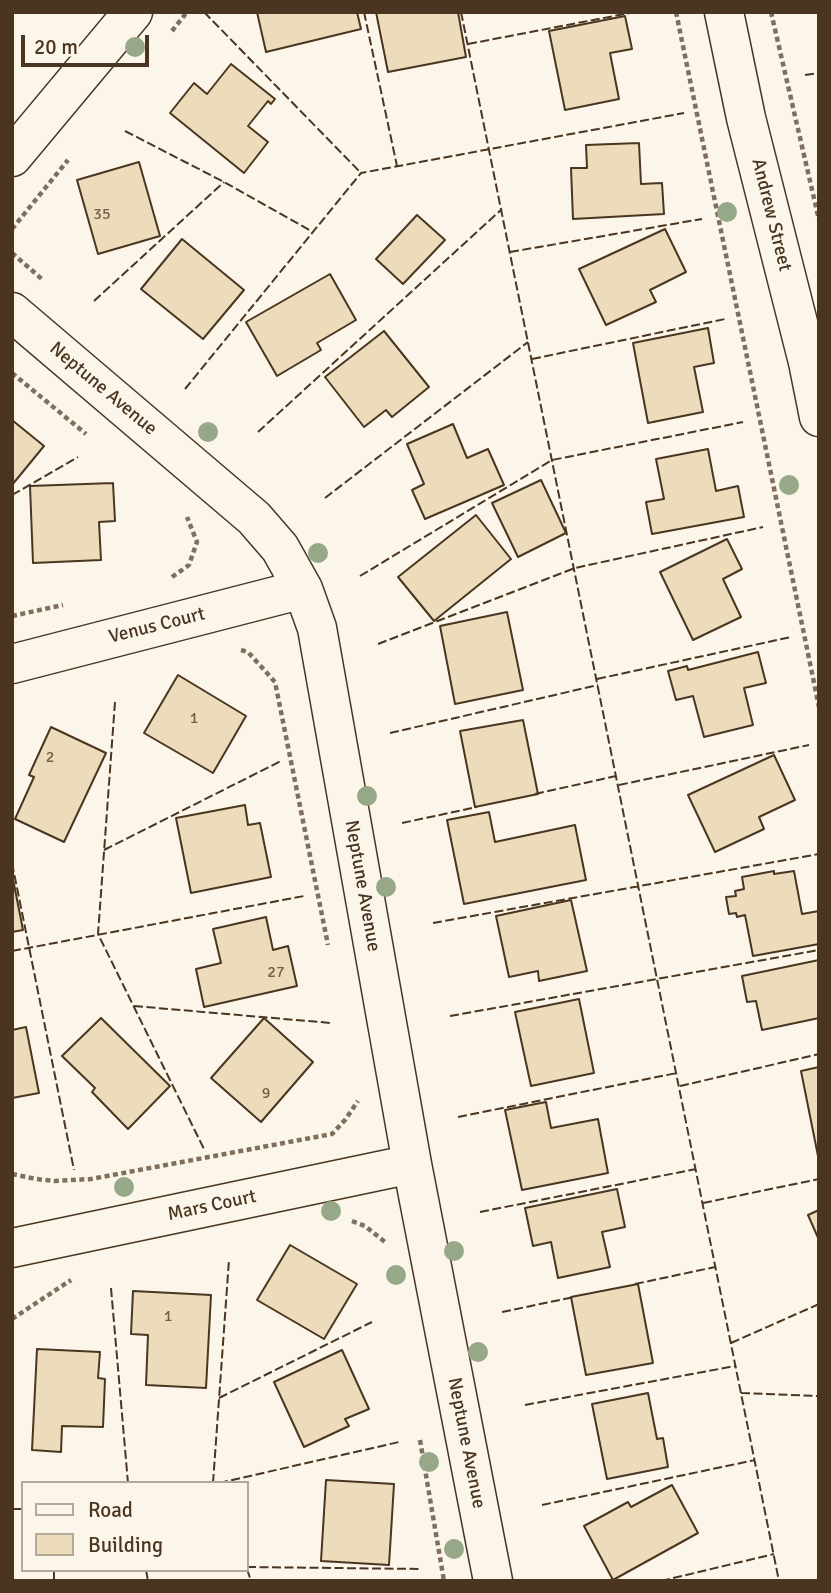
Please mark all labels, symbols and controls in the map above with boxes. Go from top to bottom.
scale bar [24,21,152,65]
text: 20 m [34,34,78,60]
street label: Andrew Street [746,156,796,274]
house number: 35 [93,205,111,225]
street label: Neptune Avenue [45,338,161,440]
street label: Venus Court [107,603,207,649]
house number: 1 [190,709,198,729]
house number: 2 [46,748,54,768]
street label: Neptune Avenue [339,819,385,953]
house number: 27 [267,963,285,983]
house number: 9 [262,1084,270,1104]
street label: Mars Court [166,1185,258,1227]
house number: 1 [164,1307,172,1327]
street label: Neptune Avenue [442,1376,490,1510]
legend [21,1481,248,1572]
text: Road [88,1497,133,1523]
text: Building [88,1532,163,1558]

